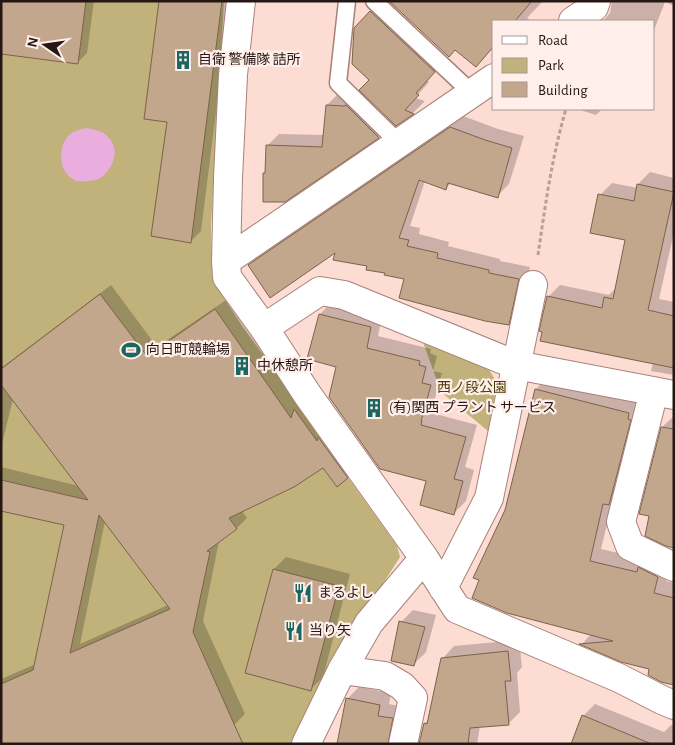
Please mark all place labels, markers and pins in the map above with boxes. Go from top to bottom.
building icon: 自衛 警備隊 詰所 [172,49,194,71]
place label: 自衛 警備隊 詰所 [198,52,301,67]
sports icon: 向日町競輪場 [120,339,142,361]
place label: 向日町競輪場 [146,341,230,357]
building icon: 中休憩所 [231,355,253,377]
place label: 中休憩所 [257,357,313,373]
building icon: (有)関西 プラント サービス [363,397,385,419]
place label: (有)関西 プラント サービス [389,400,556,415]
restaurant icon: まるよし [292,582,314,604]
place label: まるよし [318,585,374,600]
restaurant icon: 当り矢 [283,620,305,642]
place label: 当り矢 [309,623,351,638]

